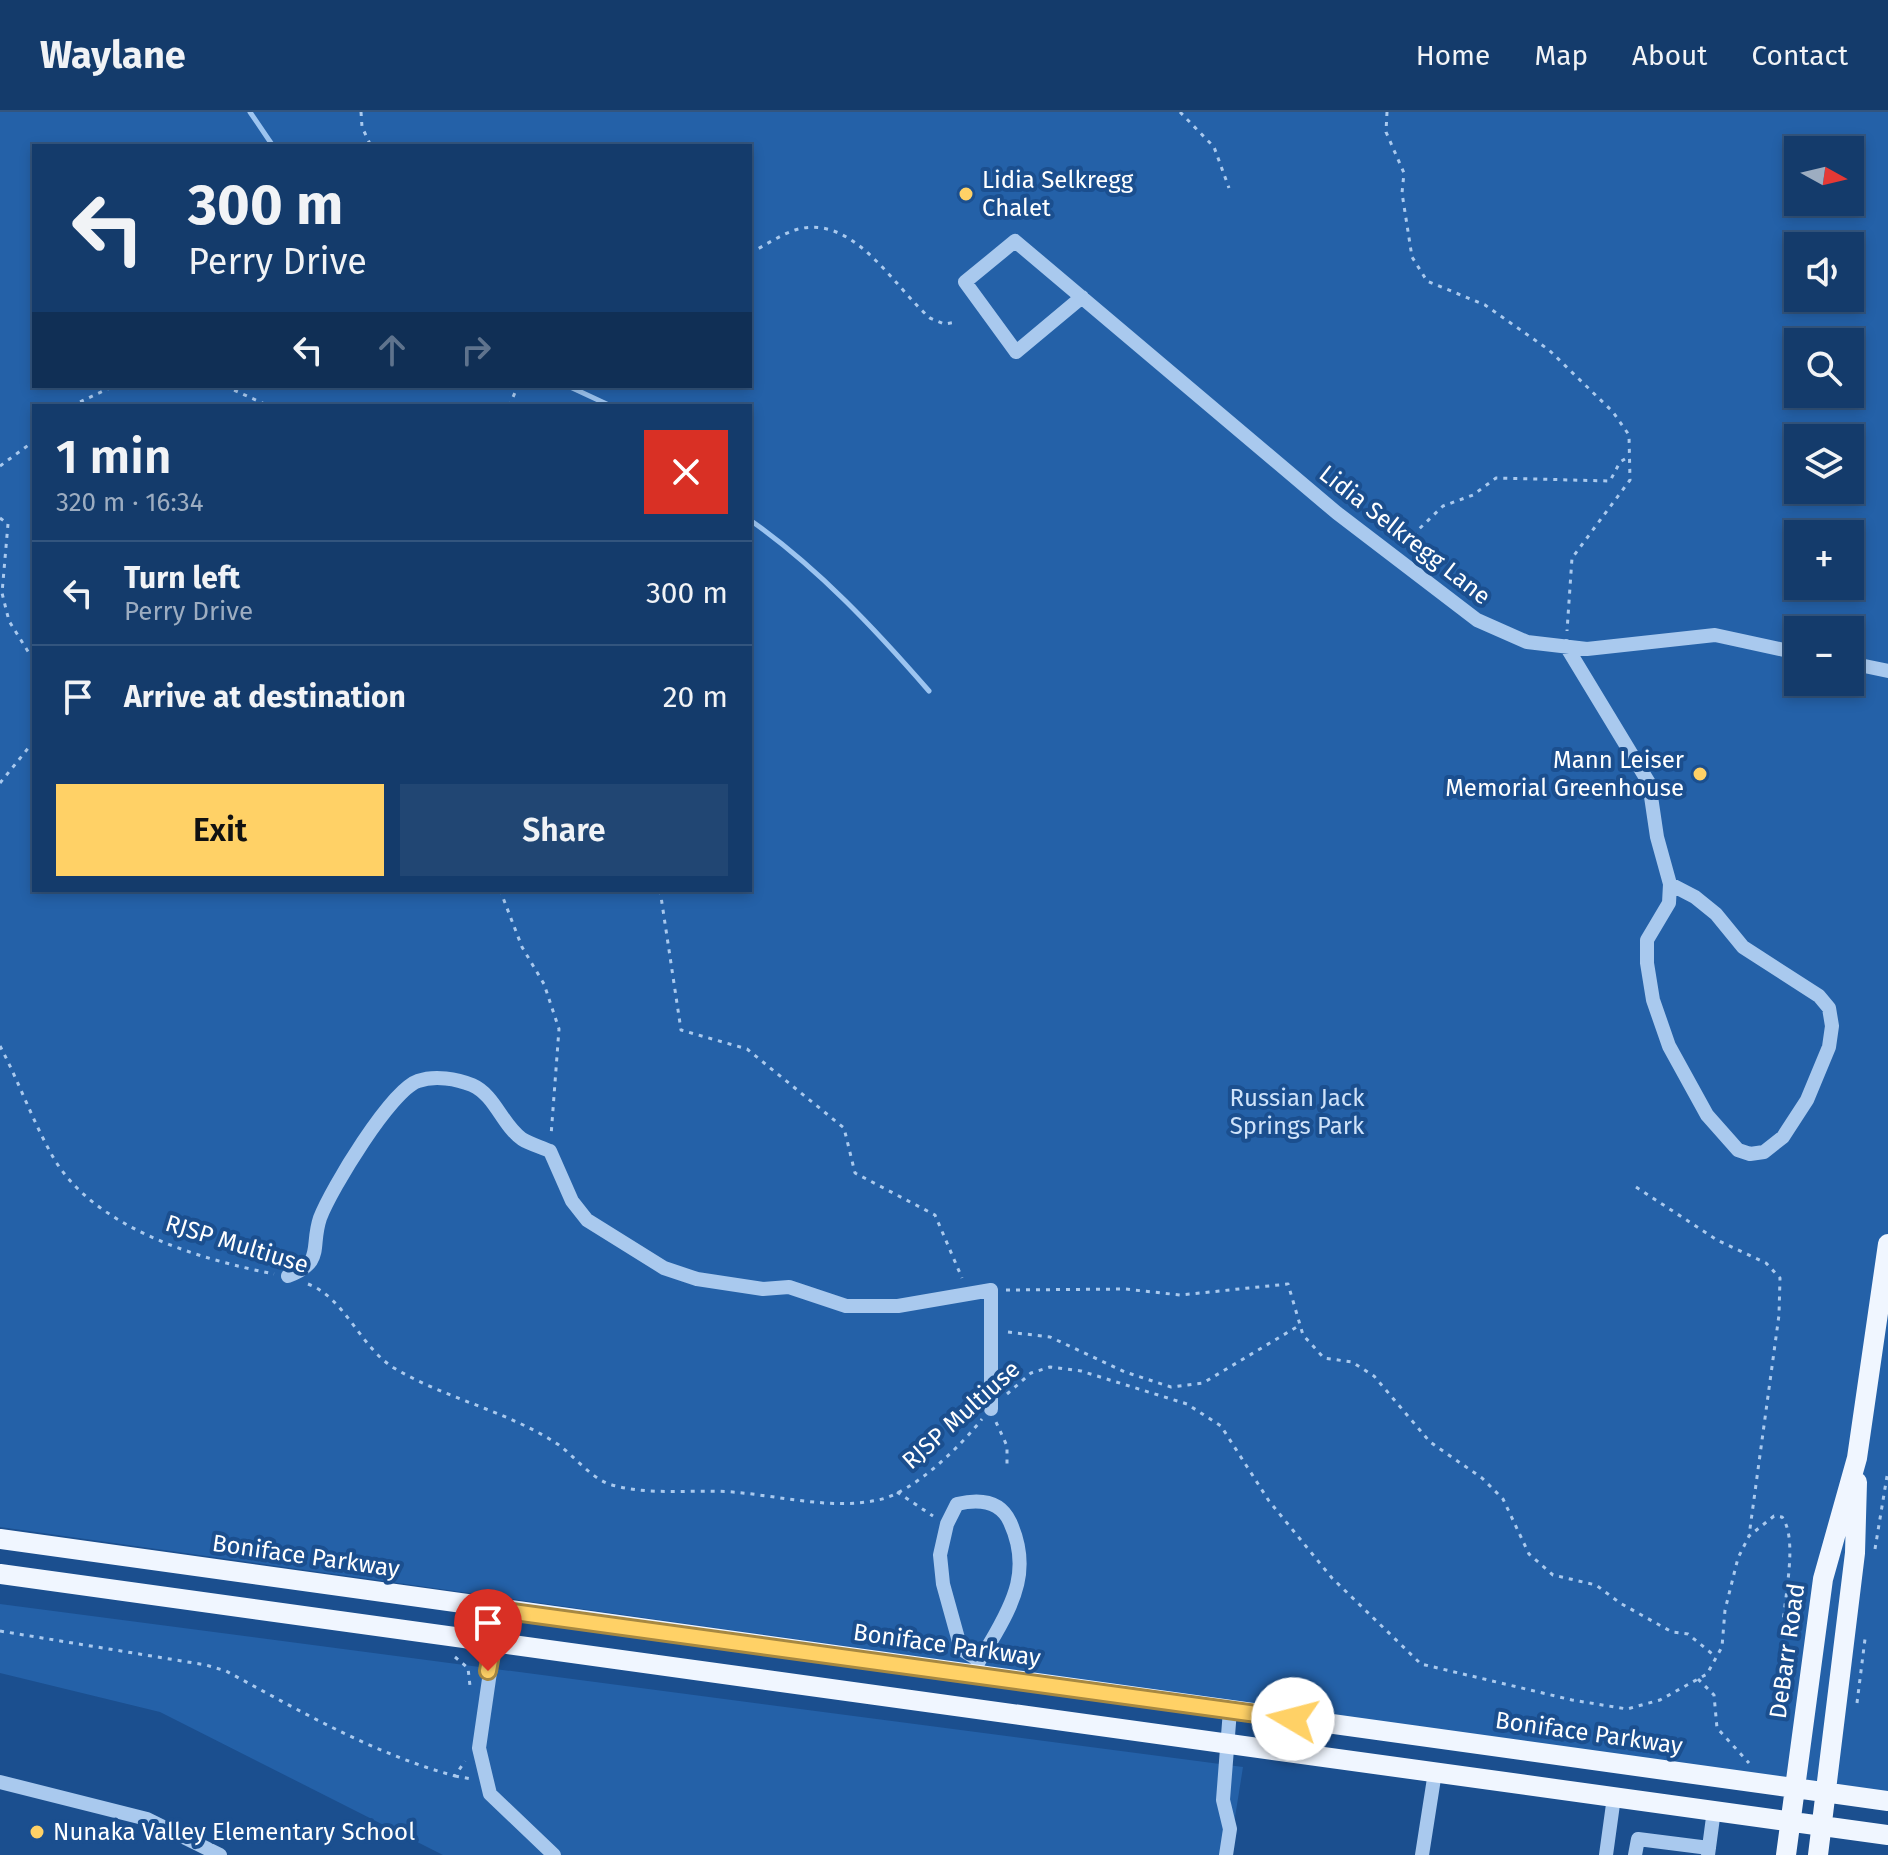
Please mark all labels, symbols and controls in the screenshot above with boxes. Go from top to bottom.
text: Waylane [40,32,186,78]
text: Home [1416,39,1490,72]
text: Map [1534,39,1588,72]
text: About [1632,39,1707,72]
text: Contact [1751,39,1848,72]
north arrow [1784,136,1864,216]
map controls [1784,136,1864,696]
place label: Lidia Selkregg Chalet [982,166,1134,222]
text: 300 m [188,172,343,239]
icon: left [56,176,160,280]
marker: Lidia Selkregg Chalet [957,185,975,203]
button: sound [1784,232,1864,312]
text: Perry Drive [188,240,367,284]
icon: left [286,328,330,372]
icon: ahead [370,328,414,372]
icon: right [454,328,498,372]
button: search [1784,328,1864,408]
button: layers [1784,424,1864,504]
text: 1 min [56,428,172,486]
button: close [644,430,728,514]
street label: Lidia Selkregg Lane [1314,459,1496,611]
text: 320 m · 16:34 [56,487,204,518]
button: + [1784,520,1864,600]
text: Turn left [124,560,240,596]
icon: left [56,571,100,615]
text: 300 m [646,575,728,611]
text: Perry Drive [124,596,253,627]
button: − [1784,616,1864,696]
icon: arrive [56,675,100,719]
text: Arrive at destination [124,679,406,715]
text: 20 m [663,679,728,715]
place label: Mann Leiser Memorial Greenhouse [1445,746,1685,802]
marker: Mann Leiser Memorial Greenhouse [1691,765,1709,783]
button: Exit [56,784,384,876]
button: Share [400,784,728,876]
park label: Russian Jack Springs Park [1229,1084,1365,1140]
street label: RJSP Multiuse [162,1209,312,1279]
street label: RJSP Multiuse [897,1355,1025,1475]
street label: Boniface Parkway [210,1529,402,1583]
street label: DeBarr Road [1764,1582,1810,1720]
pin [454,1589,522,1671]
icon: arrive [466,1601,510,1645]
street label: Boniface Parkway [851,1618,1043,1672]
position arrow [1251,1677,1335,1761]
street label: Boniface Parkway [1493,1706,1685,1760]
place label: Nunaka Valley Elementary School [53,1818,415,1846]
marker: Nunaka Valley Elementary School [28,1823,46,1841]

